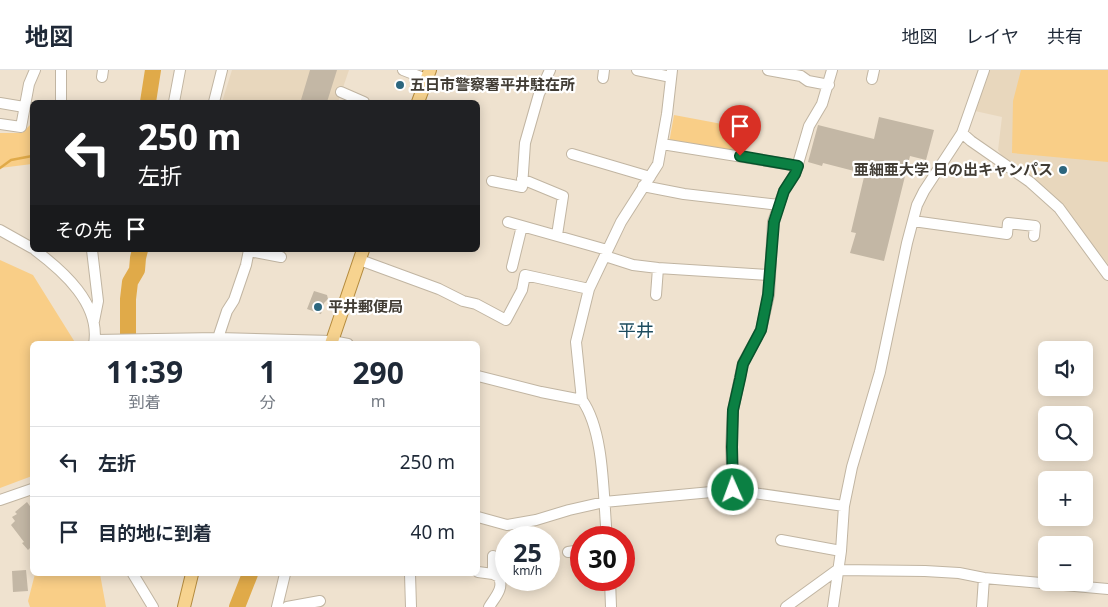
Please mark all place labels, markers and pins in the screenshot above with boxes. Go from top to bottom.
place label: 五日市警察署平井駐在所 [410,74,575,94]
marker: 五日市警察署平井駐在所 [394,79,406,91]
pin [719,105,761,156]
place label: 亜細亜大学 日の出キャンパス [854,159,1053,179]
marker: 亜細亜大学 日の出キャンパス [1057,164,1069,176]
place label: 平井郵便局 [328,296,403,316]
marker: 平井郵便局 [312,301,324,313]

